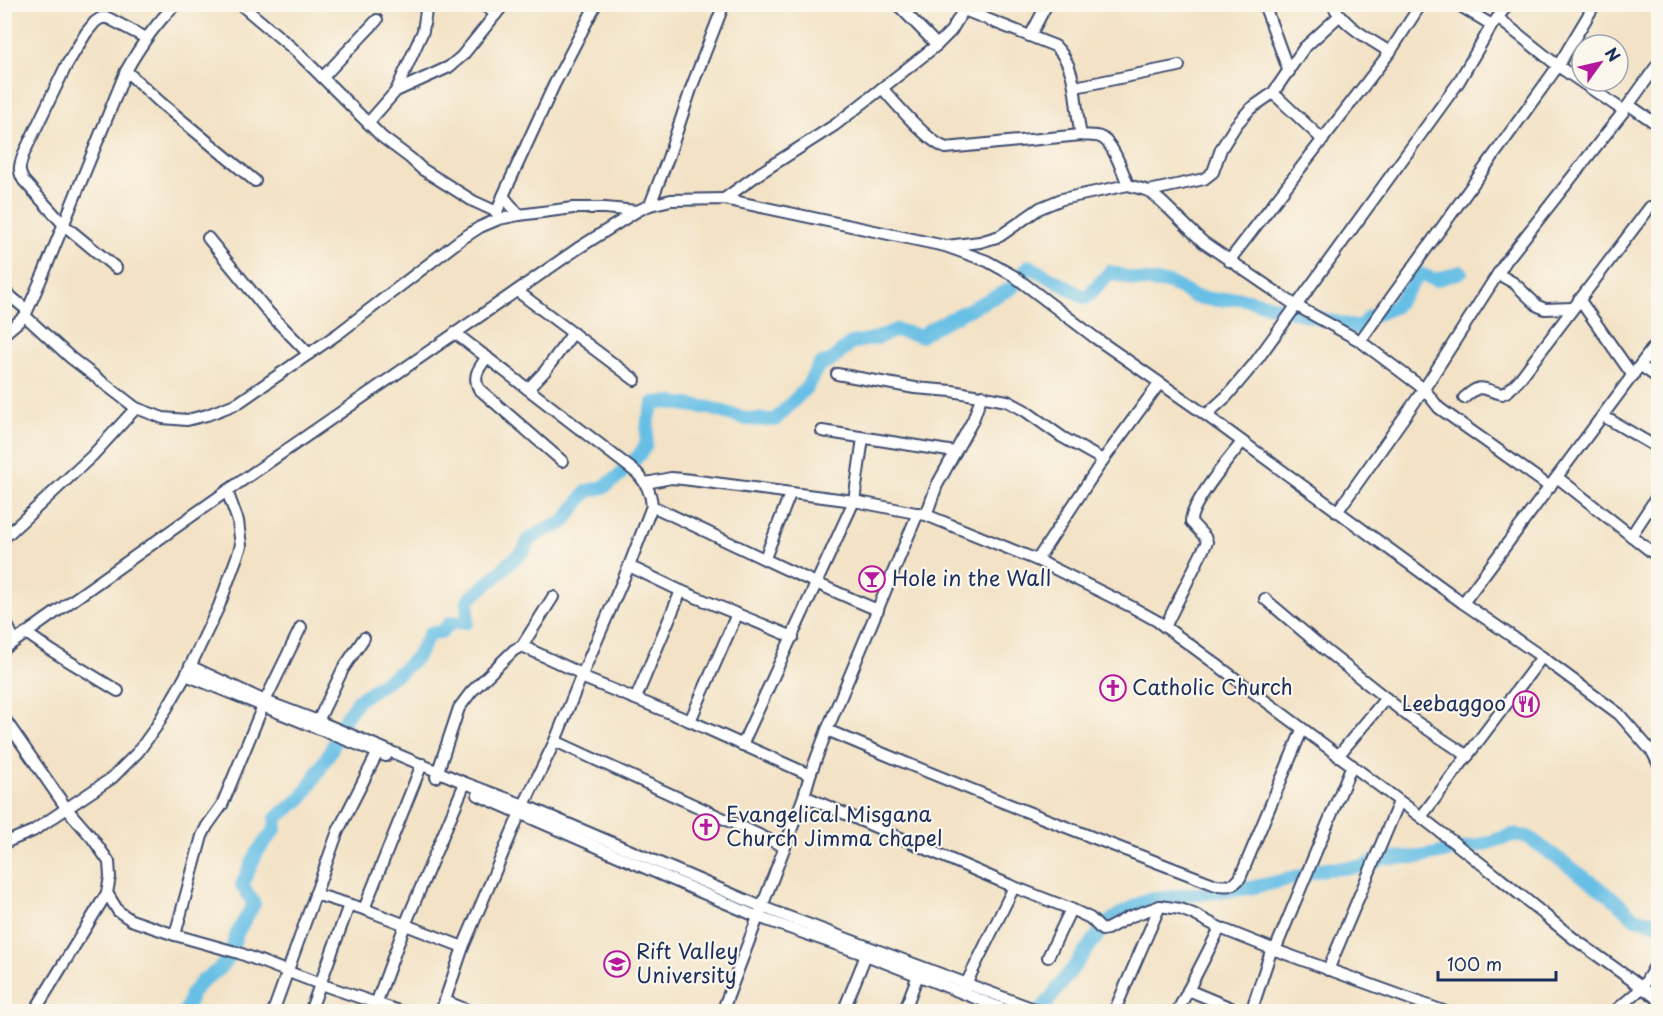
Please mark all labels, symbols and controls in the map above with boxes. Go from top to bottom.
north arrow [1570,33,1630,93]
text: N [1600,42,1627,66]
place label: Hole in the Wall [892,561,1051,593]
bar icon: Hole in the Wall [857,564,887,594]
place label: Catholic Church [1132,670,1293,702]
church icon: Catholic Church [1098,673,1128,703]
place label: Leebaggoo [1402,686,1506,718]
restaurant icon: Leebaggoo [1511,689,1541,719]
place label: Evangelical Misgana Church Jimma chapel [726,797,943,853]
church icon: Evangelical Misgana Church Jimma chapel [691,812,721,842]
place label: Rift Valley University [636,934,739,990]
scale bar [1438,944,1556,982]
school or university icon: Rift Valley University [602,949,632,979]
text: 100 m [1447,950,1502,977]

